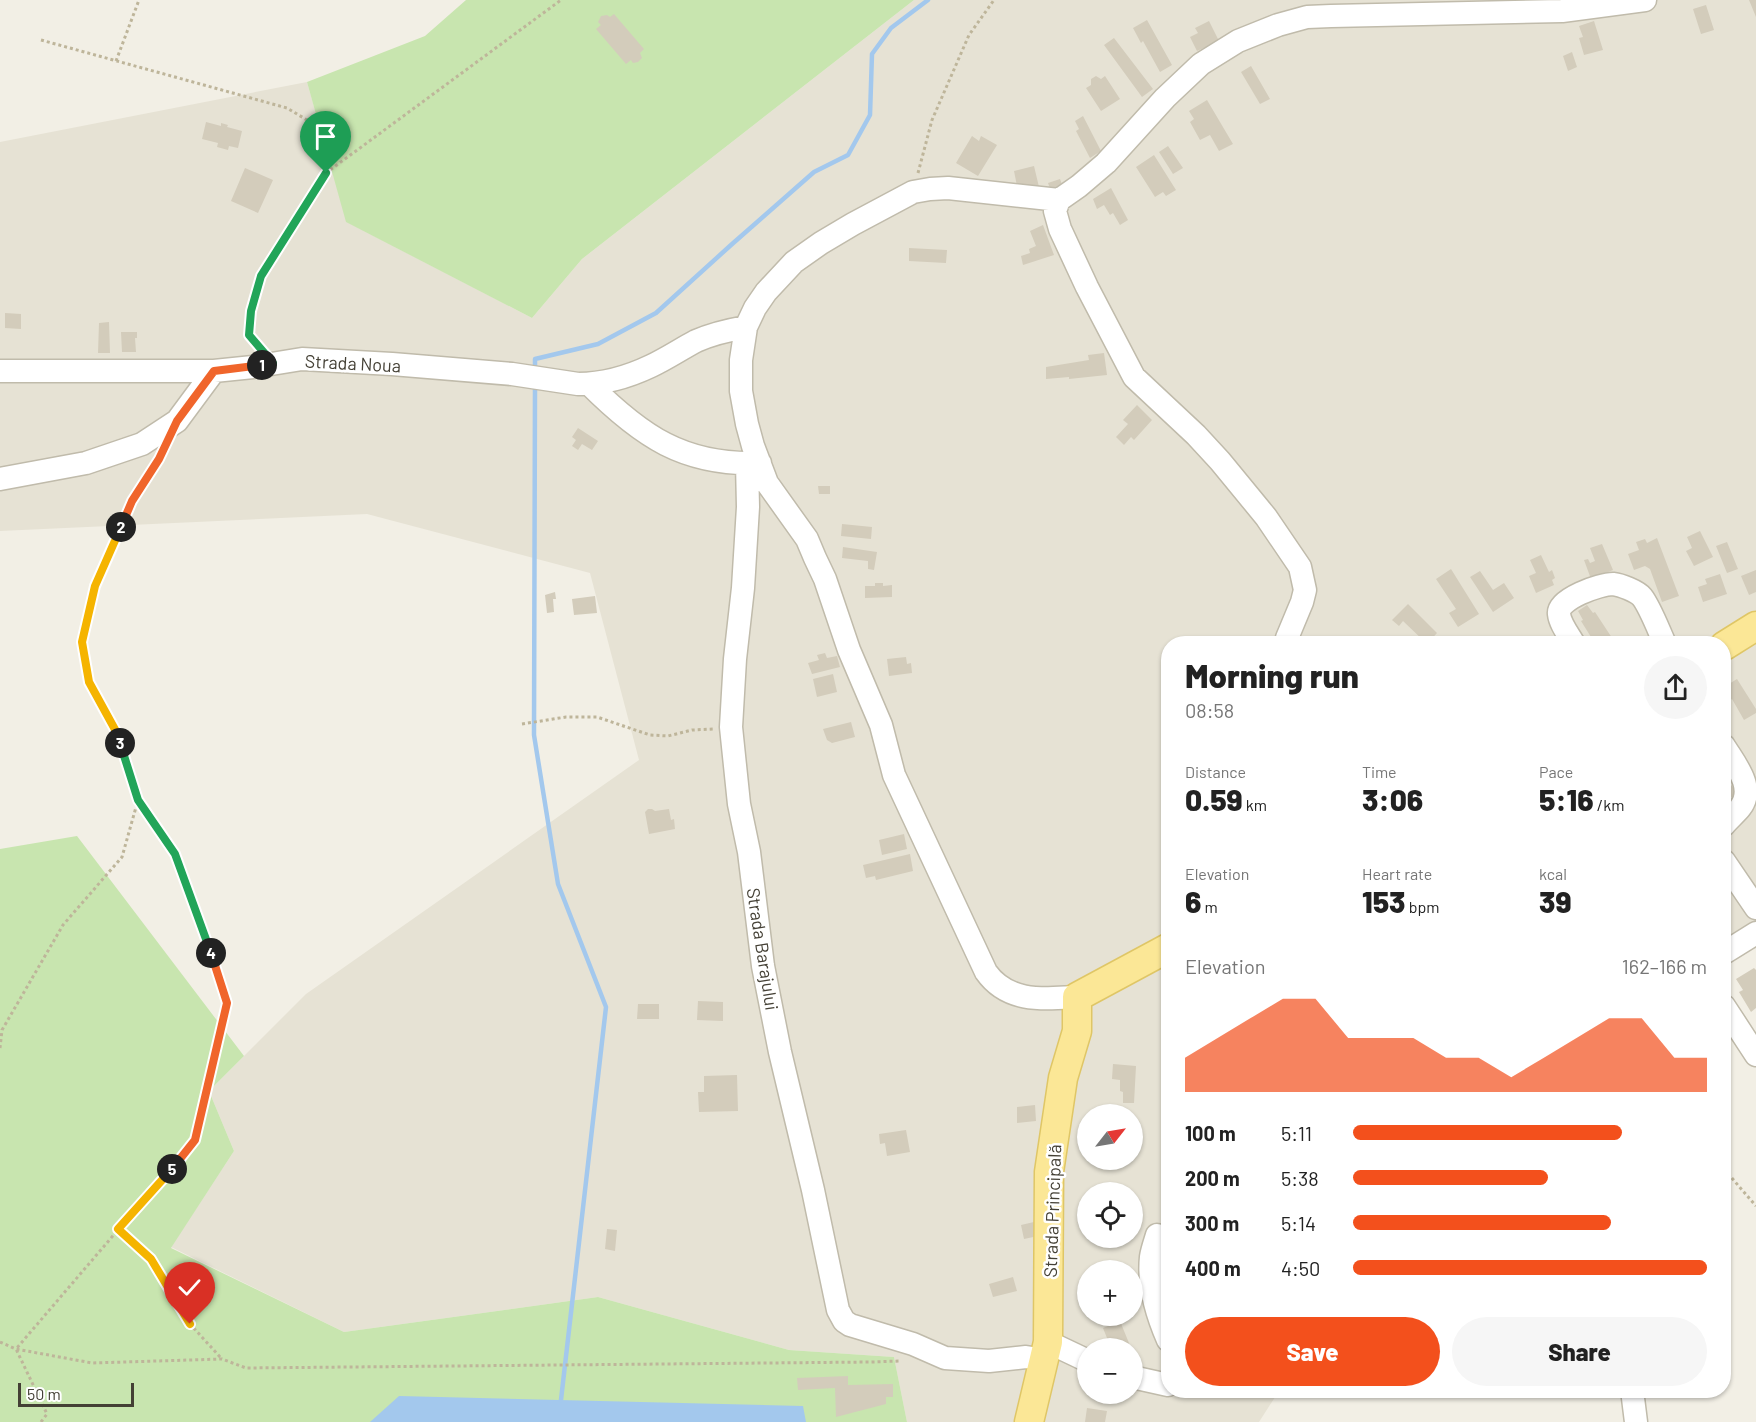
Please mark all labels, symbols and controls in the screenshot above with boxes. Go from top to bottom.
pin [300,111,351,173]
icon: arrive [309,120,342,153]
street label: Strada Noua [304,349,402,377]
pin: 1 [247,350,277,380]
text: 1 [259,355,265,374]
pin: 2 [106,512,136,542]
text: 2 [117,517,125,536]
text: Morning run [1185,655,1359,695]
button: share [1644,656,1707,719]
text: 08:58 [1185,698,1234,722]
pin: 3 [105,728,135,758]
text: 3 [116,733,124,752]
text: Distance [1185,762,1246,781]
text: Time [1362,762,1397,781]
text: Pace [1539,762,1573,781]
text: 0.59 [1185,781,1243,817]
text: 3:06 [1362,781,1423,817]
text: 5:16 [1539,781,1594,817]
text: km [1243,795,1267,814]
text: /km [1594,795,1624,814]
text: Elevation [1185,864,1249,883]
text: Heart rate [1362,864,1432,883]
text: kcal [1539,864,1567,883]
text: 6 [1185,883,1201,919]
text: 153 [1362,883,1406,919]
text: 39 [1539,883,1571,919]
street label: Strada Barajului [742,886,784,1012]
text: m [1201,897,1218,916]
text: bpm [1406,897,1440,916]
pin: 4 [196,938,226,968]
text: 4 [206,943,216,962]
text: Elevation [1185,954,1266,978]
text: 162–166 m [1622,954,1707,978]
north arrow [1077,1104,1143,1170]
map controls [1077,1104,1143,1404]
text: 100 m [1185,1121,1236,1145]
text: 5:11 [1281,1121,1312,1145]
street label: Strada Principală [1039,1144,1065,1278]
pin: 5 [157,1154,187,1184]
text: 5 [168,1159,176,1178]
text: 200 m [1185,1166,1240,1190]
text: 5:38 [1281,1166,1319,1190]
button: locate [1077,1182,1143,1248]
text: 300 m [1185,1211,1239,1235]
text: 5:14 [1281,1211,1316,1235]
text: 400 m [1185,1256,1241,1280]
text: 4:50 [1281,1256,1320,1280]
button: + [1077,1260,1143,1326]
pin [164,1262,215,1324]
icon: check [173,1271,206,1304]
button: Save [1185,1317,1440,1386]
button: Share [1452,1317,1707,1386]
button: − [1077,1338,1143,1404]
scale bar [18,1380,134,1408]
text: 50 m [27,1384,61,1403]

